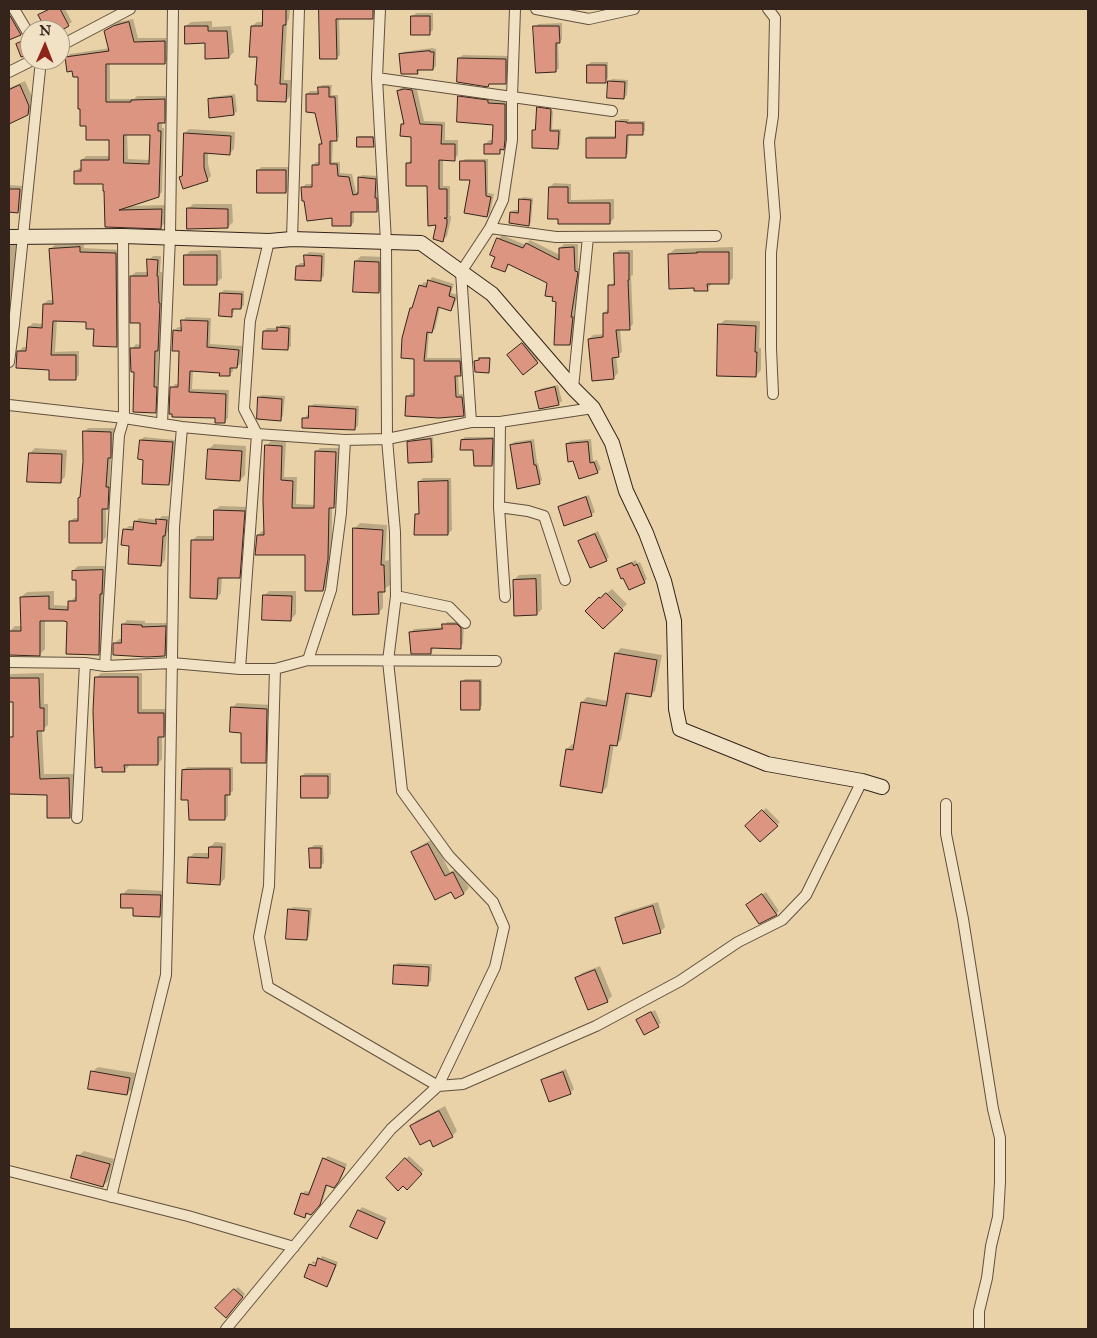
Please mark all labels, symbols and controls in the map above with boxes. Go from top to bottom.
north arrow [20,20,70,70]
text: N [39,22,51,39]

